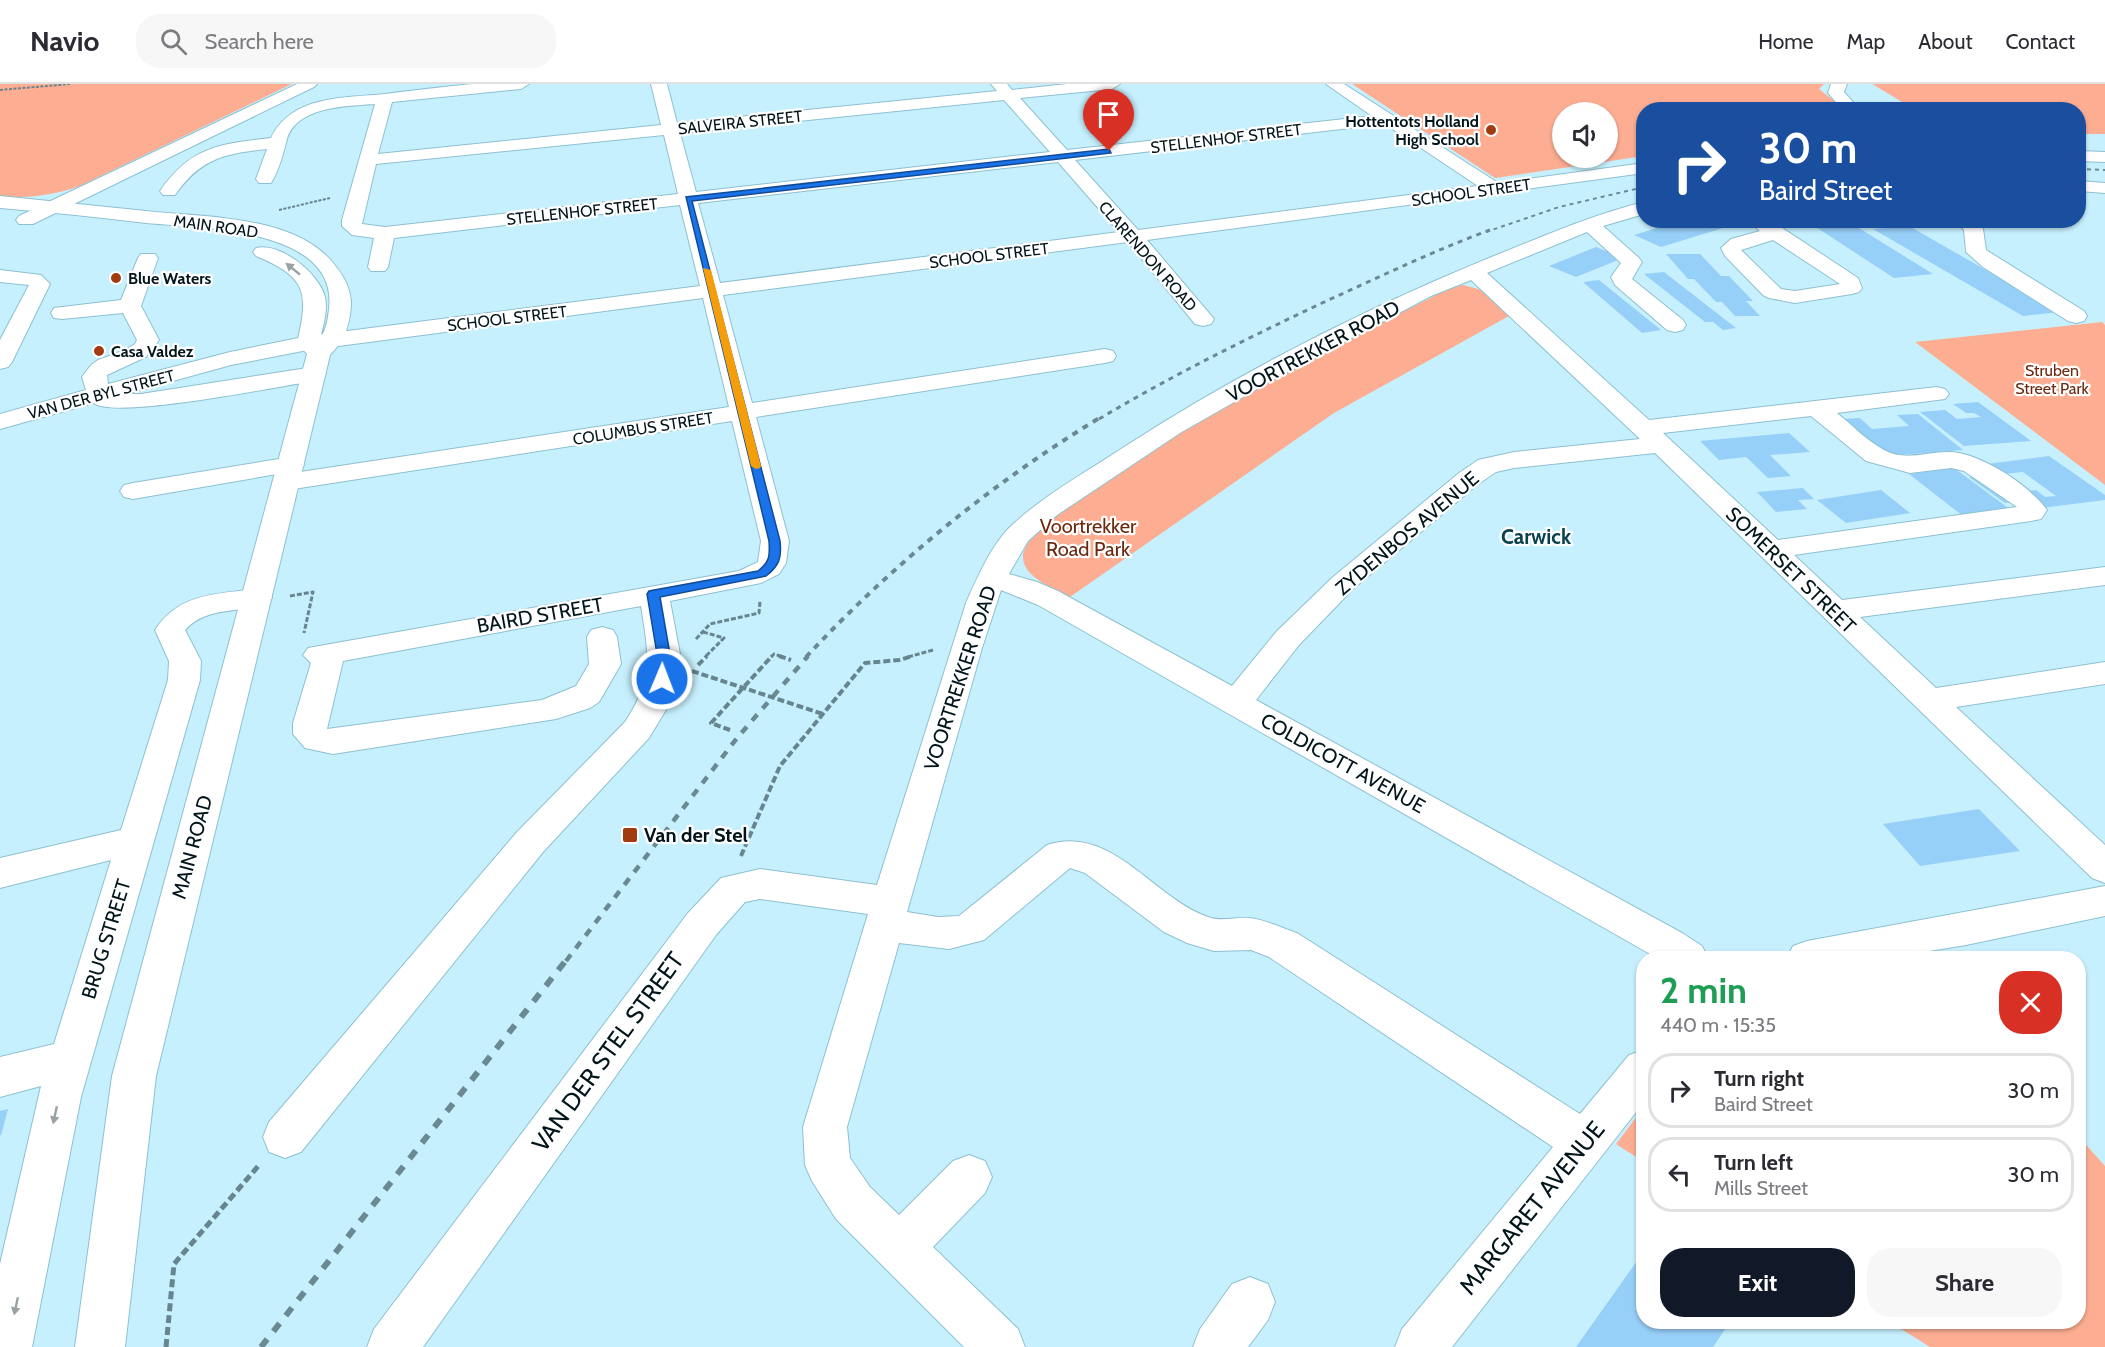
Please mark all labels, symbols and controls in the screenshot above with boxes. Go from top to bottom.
search box [136,14,556,68]
text: Navio [30,24,100,58]
icon: search [157,25,190,58]
text: Search here [205,28,314,55]
text: Home [1758,29,1814,54]
text: Map [1847,29,1885,54]
text: About [1918,29,1972,54]
text: Contact [2005,29,2075,54]
pin [1083,89,1134,151]
icon: arrive [1092,98,1125,131]
map controls [1552,102,1618,168]
button: sound [1552,102,1618,168]
street label: SALVEIRA STREET [677,106,804,138]
place label: Hottentots Holland High School [1345,112,1479,149]
street label: STELLENHOF STREET [1149,120,1303,157]
text: 30 m [1759,122,1857,174]
marker: Hottentots Holland High School [1484,123,1498,137]
icon: right [1660,126,1738,204]
text: Baird Street [1759,174,1892,207]
street label: SCHOOL STREET [1410,175,1533,210]
street label: STELLENHOF STREET [505,194,659,229]
street label: CLARENDON ROAD [1095,197,1201,315]
street label: MAIN ROAD [172,211,259,242]
street label: SCHOOL STREET [928,239,1050,272]
one-way arrow [285,262,301,275]
place label: Blue Waters [128,269,211,288]
marker: Blue Waters [109,271,123,285]
street label: VOORTREKKER ROAD [1222,295,1404,407]
street label: SCHOOL STREET [446,302,568,335]
place label: Casa Valdez [111,342,194,361]
marker: Casa Valdez [92,344,106,358]
park label: Struben Street Park [2015,361,2090,398]
street label: VAN DER BYL STREET [26,366,177,423]
street label: COLUMBUS STREET [572,408,715,449]
street label: ZYDENBOS AVENUE [1330,466,1484,600]
street label: SOMERSET STREET [1721,502,1861,638]
park label: Voortrekker Road Park [1040,514,1137,561]
district label: Carwick [1501,524,1572,549]
street label: VOORTREKKER ROAD [919,583,1001,773]
street label: BAIRD STREET [475,592,605,638]
position arrow [630,647,694,711]
street label: COLDICOTT AVENUE [1257,708,1429,818]
street label: MAIN ROAD [167,793,217,901]
place label: Van der Stel [644,823,748,847]
marker: Van der Stel [621,826,639,844]
street label: BRUG STREET [76,876,136,1002]
street label: VAN DER STEL STREET [526,946,690,1157]
text: 2 min [1660,968,1747,1012]
button: close [1999,971,2062,1034]
text: 440 m · 15:35 [1660,1013,1776,1037]
text: Turn right [1714,1065,1804,1092]
icon: right [1663,1074,1696,1107]
text: 30 m [2007,1077,2059,1104]
text: Baird Street [1714,1092,1813,1116]
one-way arrow [50,1106,59,1125]
street label: MARGARET AVENUE [1453,1115,1610,1300]
text: Turn left [1714,1149,1793,1176]
icon: left [1663,1158,1696,1191]
text: 30 m [2007,1161,2059,1188]
text: Mills Street [1714,1176,1808,1200]
button: Exit [1660,1248,1855,1317]
button: Share [1867,1248,2062,1317]
one-way arrow [10,1297,20,1315]

